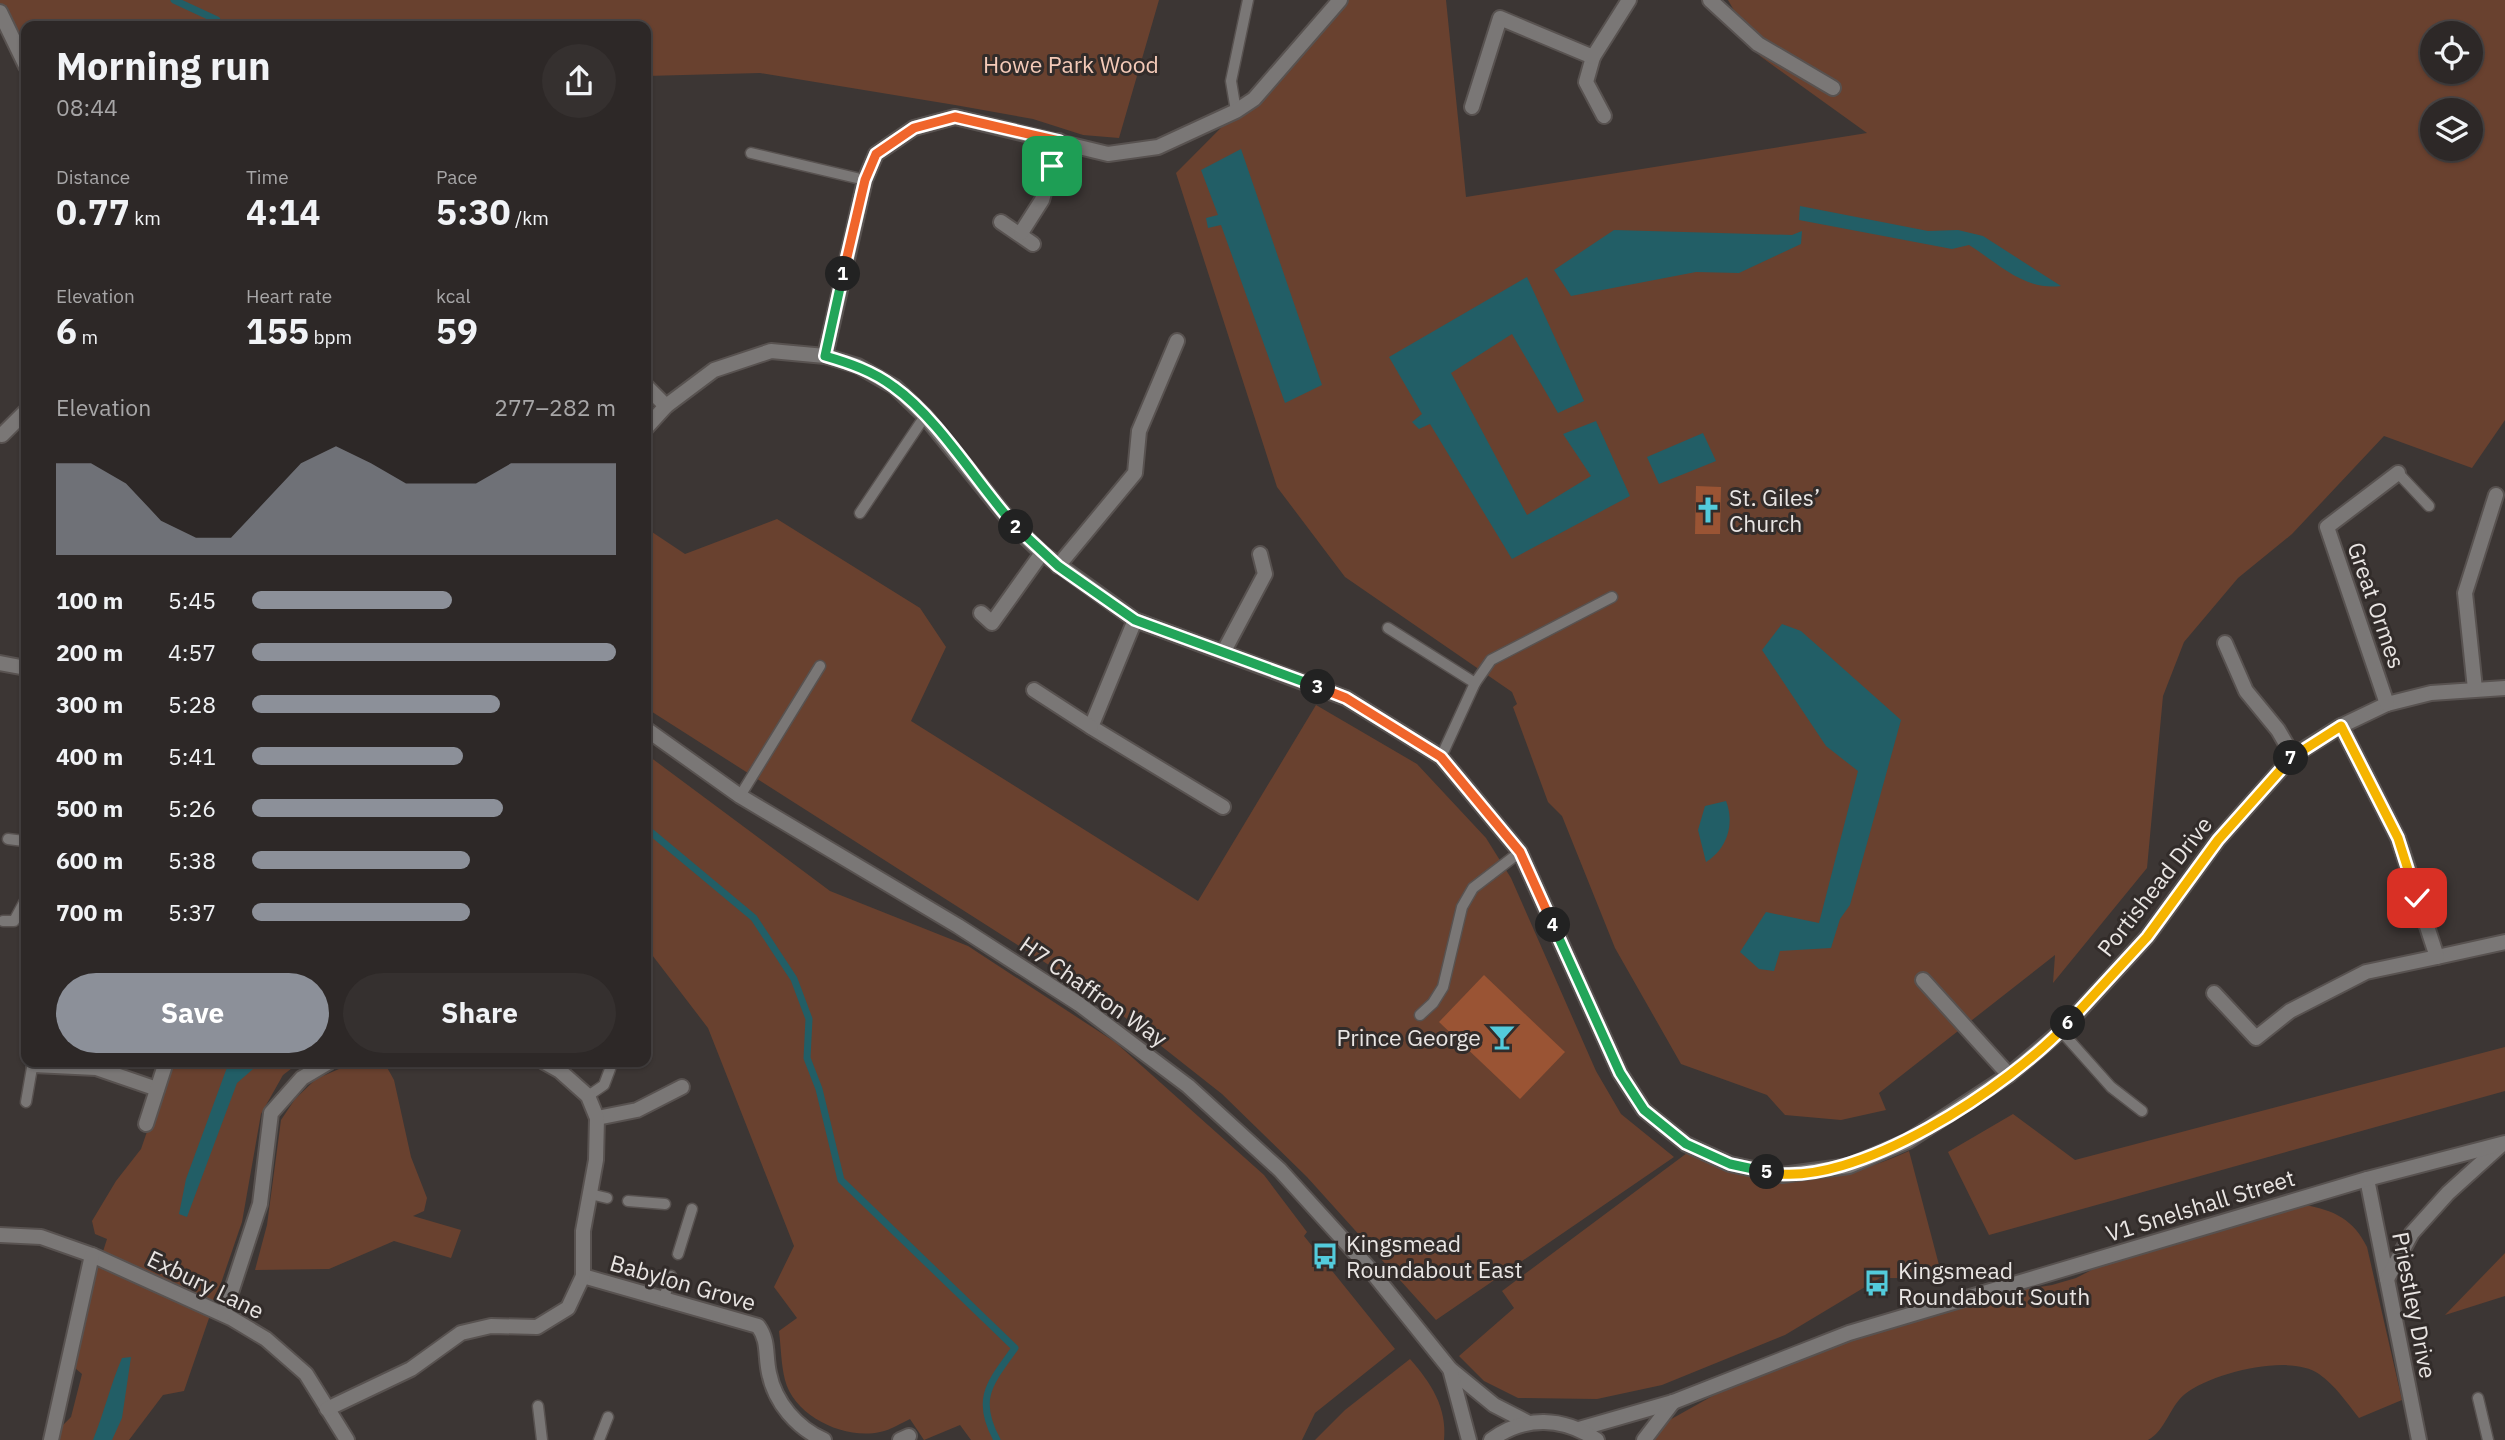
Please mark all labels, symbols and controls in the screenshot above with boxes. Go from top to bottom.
map controls [2420,21,2483,161]
button: locate [2420,21,2483,84]
text: Morning run [56,41,271,90]
button: share [542,44,616,118]
park label: Howe Park Wood [983,49,1159,79]
text: 08:44 [56,92,118,122]
button: layers [2420,98,2483,161]
pin [1022,136,1082,196]
icon: arrive [1033,147,1071,185]
text: Distance [56,165,130,189]
text: Time [246,165,289,189]
text: Pace [436,165,477,189]
text: 0.77 [56,189,130,235]
text: 4:14 [246,189,321,235]
text: 5:30 [436,189,511,235]
text: km [130,206,161,230]
text: /km [511,206,549,230]
pin: 1 [826,256,860,292]
text: 1 [837,261,848,285]
text: Elevation [56,284,135,308]
text: Heart rate [246,284,332,308]
text: kcal [436,284,471,308]
text: 6 [56,308,77,354]
text: 155 [246,308,309,354]
text: 59 [436,308,478,354]
text: m [77,325,98,349]
text: bpm [309,325,352,349]
text: Elevation [56,392,151,422]
text: 277–282 m [494,392,616,422]
place label: St. Giles’ Church [1729,482,1820,538]
church icon: St. Giles’ Church [1693,495,1723,525]
pin: 2 [998,510,1034,544]
text: 2 [1010,514,1021,538]
street label: Great Ormes [2341,538,2413,672]
text: 100 m [56,585,123,615]
text: 5:45 [168,585,216,615]
text: 200 m [56,637,123,667]
text: 4:57 [168,637,216,667]
pin: 3 [1300,670,1336,704]
text: 3 [1312,674,1323,698]
text: 300 m [56,689,123,719]
text: 5:28 [168,689,216,719]
pin: 7 [2274,740,2308,776]
text: 400 m [56,741,123,771]
text: 5:41 [168,741,216,771]
text: 7 [2285,745,2296,769]
text: 500 m [56,793,123,823]
text: 5:26 [168,793,216,823]
street label: Portishead Drive [2090,810,2218,962]
text: 600 m [56,845,123,875]
text: 5:38 [168,845,216,875]
pin [2387,868,2447,928]
icon: check [2398,879,2436,917]
text: 700 m [56,897,123,927]
text: 5:37 [168,897,216,927]
pin: 4 [1536,908,1570,942]
text: 4 [1547,912,1558,936]
street label: H7 Chaffron Way [1014,929,1174,1053]
button: Save [56,973,329,1053]
button: Share [343,973,616,1053]
pin: 6 [2050,1006,2086,1040]
text: 6 [2062,1010,2073,1034]
place label: Prince George [1337,1022,1481,1052]
bar icon: Prince George [1487,1022,1517,1052]
pin: 5 [1750,1154,1784,1190]
text: 5 [1761,1159,1772,1183]
street label: V1 Snelshall Street [2102,1162,2298,1248]
place label: Kingsmead Roundabout East [1346,1228,1523,1284]
street label: Priestley Drive [2386,1229,2444,1381]
bus stop icon: Kingsmead Roundabout East [1310,1241,1340,1271]
street label: Exbury Lane [143,1243,269,1325]
street label: Babylon Grove [607,1247,759,1317]
place label: Kingsmead Roundabout South [1898,1255,2090,1311]
bus stop icon: Kingsmead Roundabout South [1862,1268,1892,1298]

